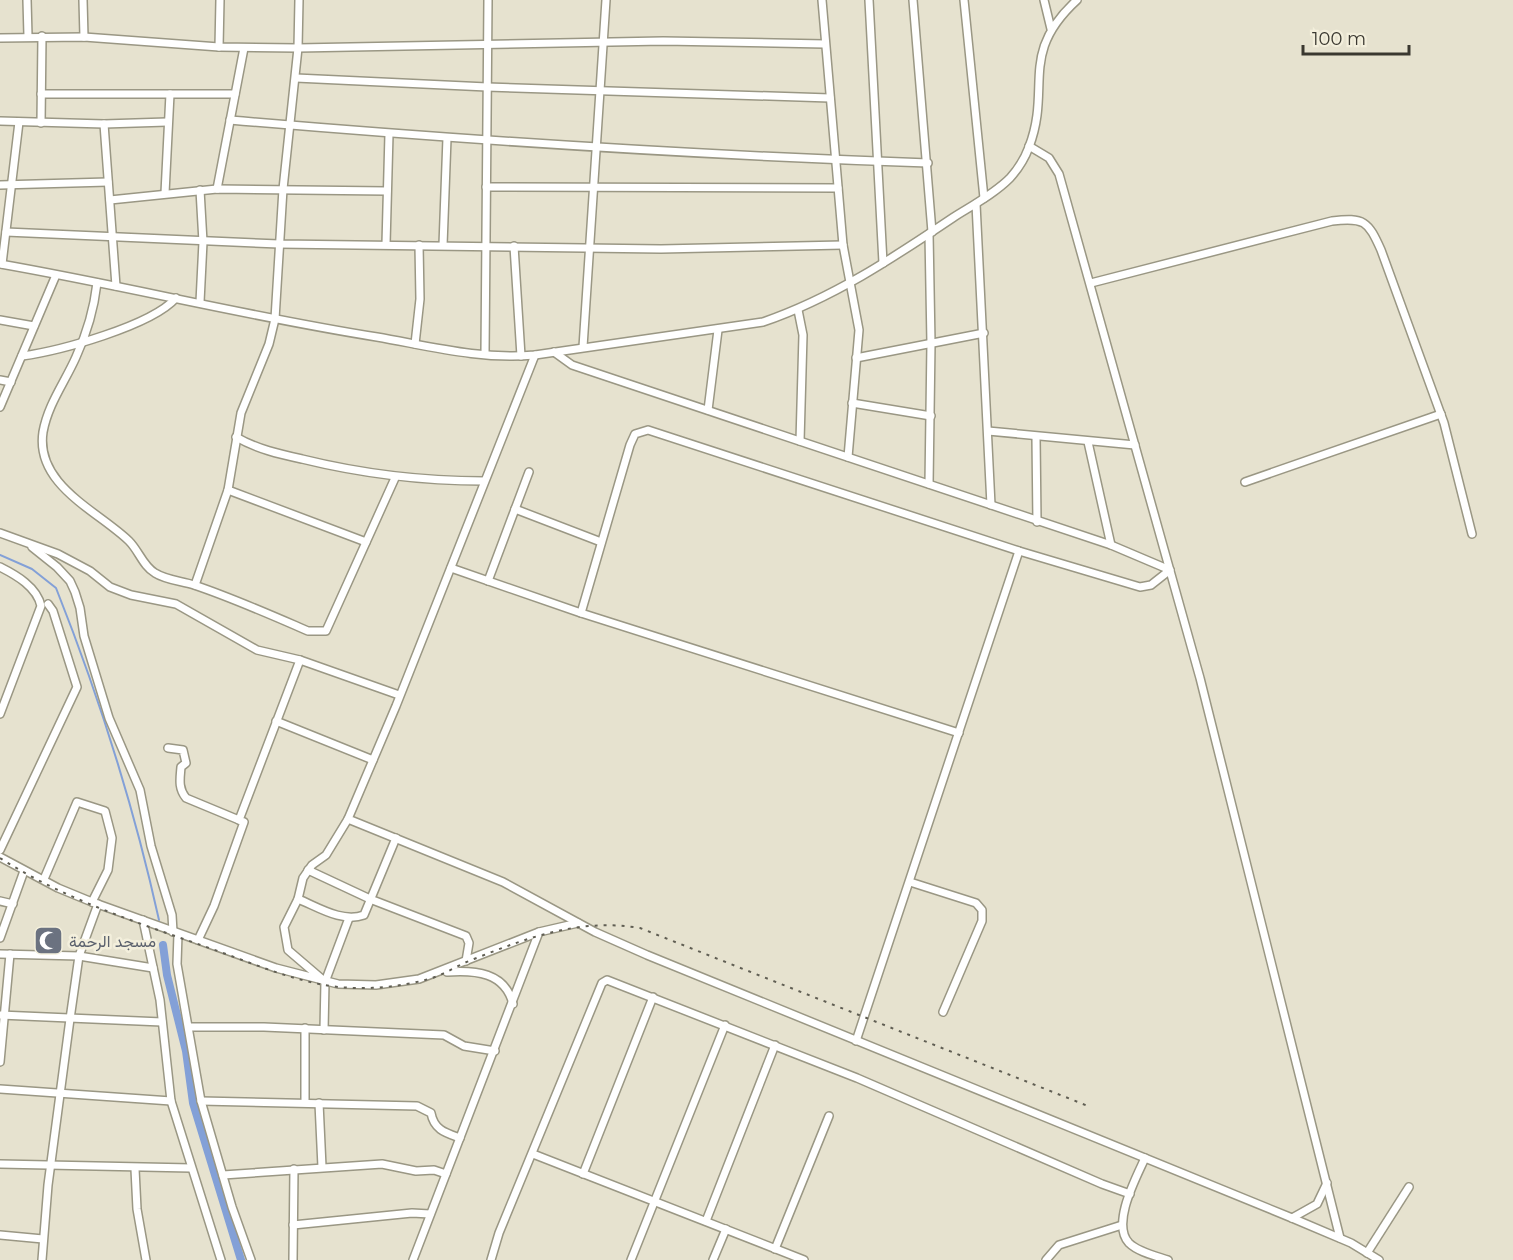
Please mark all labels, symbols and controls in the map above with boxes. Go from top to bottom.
scale bar [1303,18,1410,56]
text: 100 m [1312,28,1366,50]
mosque icon: مسجد الرحمة [32,925,64,957]
place label: مسجد الرحمة [69,932,156,952]

